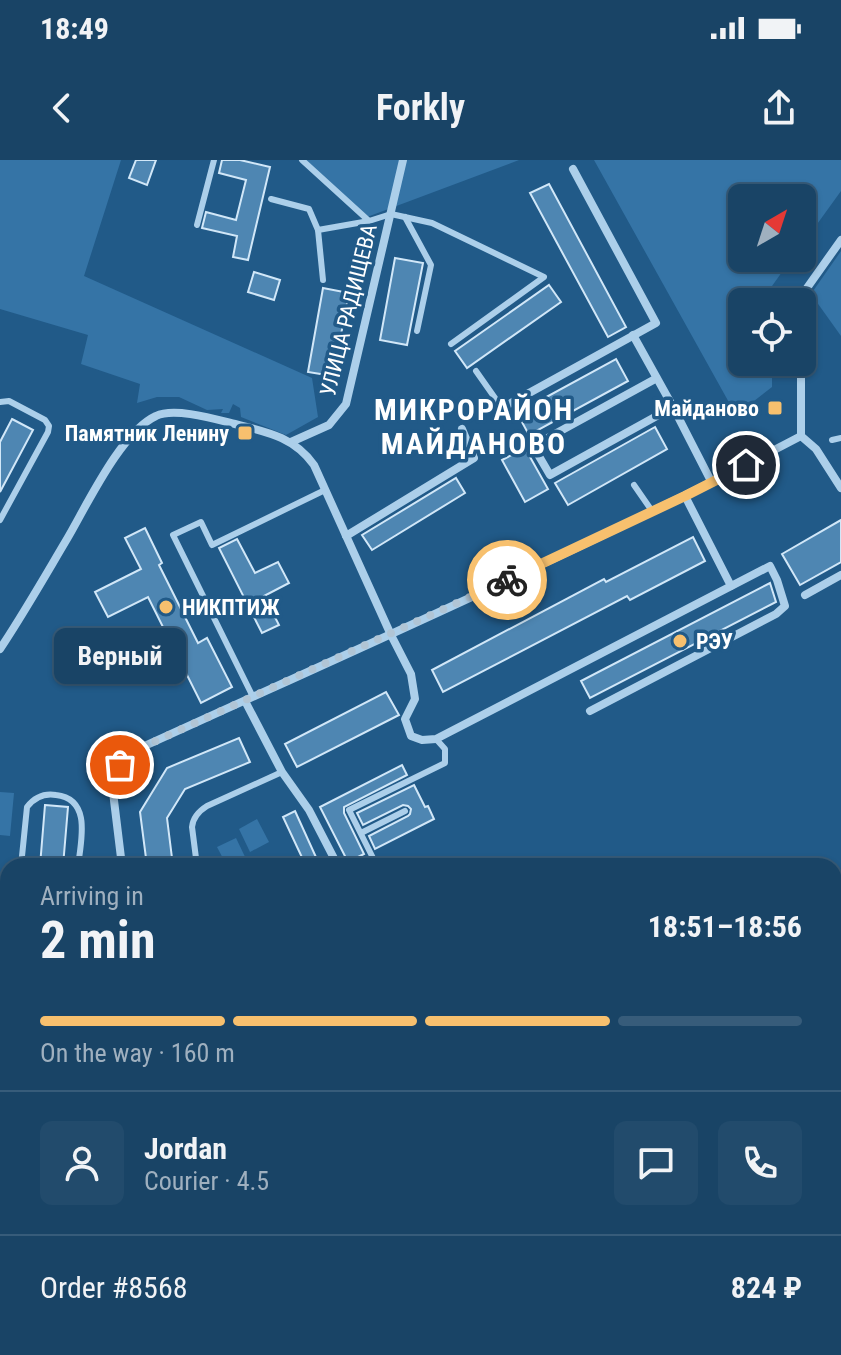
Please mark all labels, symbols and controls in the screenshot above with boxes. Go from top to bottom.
text: 18:49 [40,11,109,46]
icon: back [40,86,84,130]
icon: share [757,86,801,130]
text: Forkly [376,87,465,129]
north arrow [728,184,816,272]
map controls [728,184,816,376]
street label: УЛИЦА РАДИЩЕВА [315,221,382,399]
button: locate [728,288,816,376]
district label: МИКРОРАЙОН МАЙДАНОВО [374,392,574,461]
place label: Майданово [654,396,759,421]
marker: Майданово [766,399,784,417]
place label: Памятник Ленину [65,421,229,446]
marker: Памятник Ленину [236,424,254,442]
pin [712,431,780,499]
icon: home [724,443,768,487]
courier [467,540,547,620]
icon: bike [485,558,529,602]
place label: НИКПТИЖ [182,595,280,620]
marker: НИКПТИЖ [157,598,175,616]
callout: Верный [54,629,186,685]
place label: РЭУ [696,629,733,654]
marker: РЭУ [671,632,689,650]
text: Верный [78,641,162,671]
pin [86,731,154,799]
icon: bag [98,743,142,787]
text: Arriving in [40,881,144,911]
text: 18:51–18:56 [648,909,802,944]
text: 2 min [40,910,156,971]
text: On the way · 160 m [40,1038,235,1068]
button: person [40,1121,124,1205]
button: chat [614,1121,698,1205]
button: phone [718,1121,802,1205]
text: Jordan [144,1131,227,1166]
text: Courier · 4.5 [144,1166,269,1196]
text: Order #8568 [40,1270,188,1305]
text: 824 ₽ [731,1270,802,1305]

